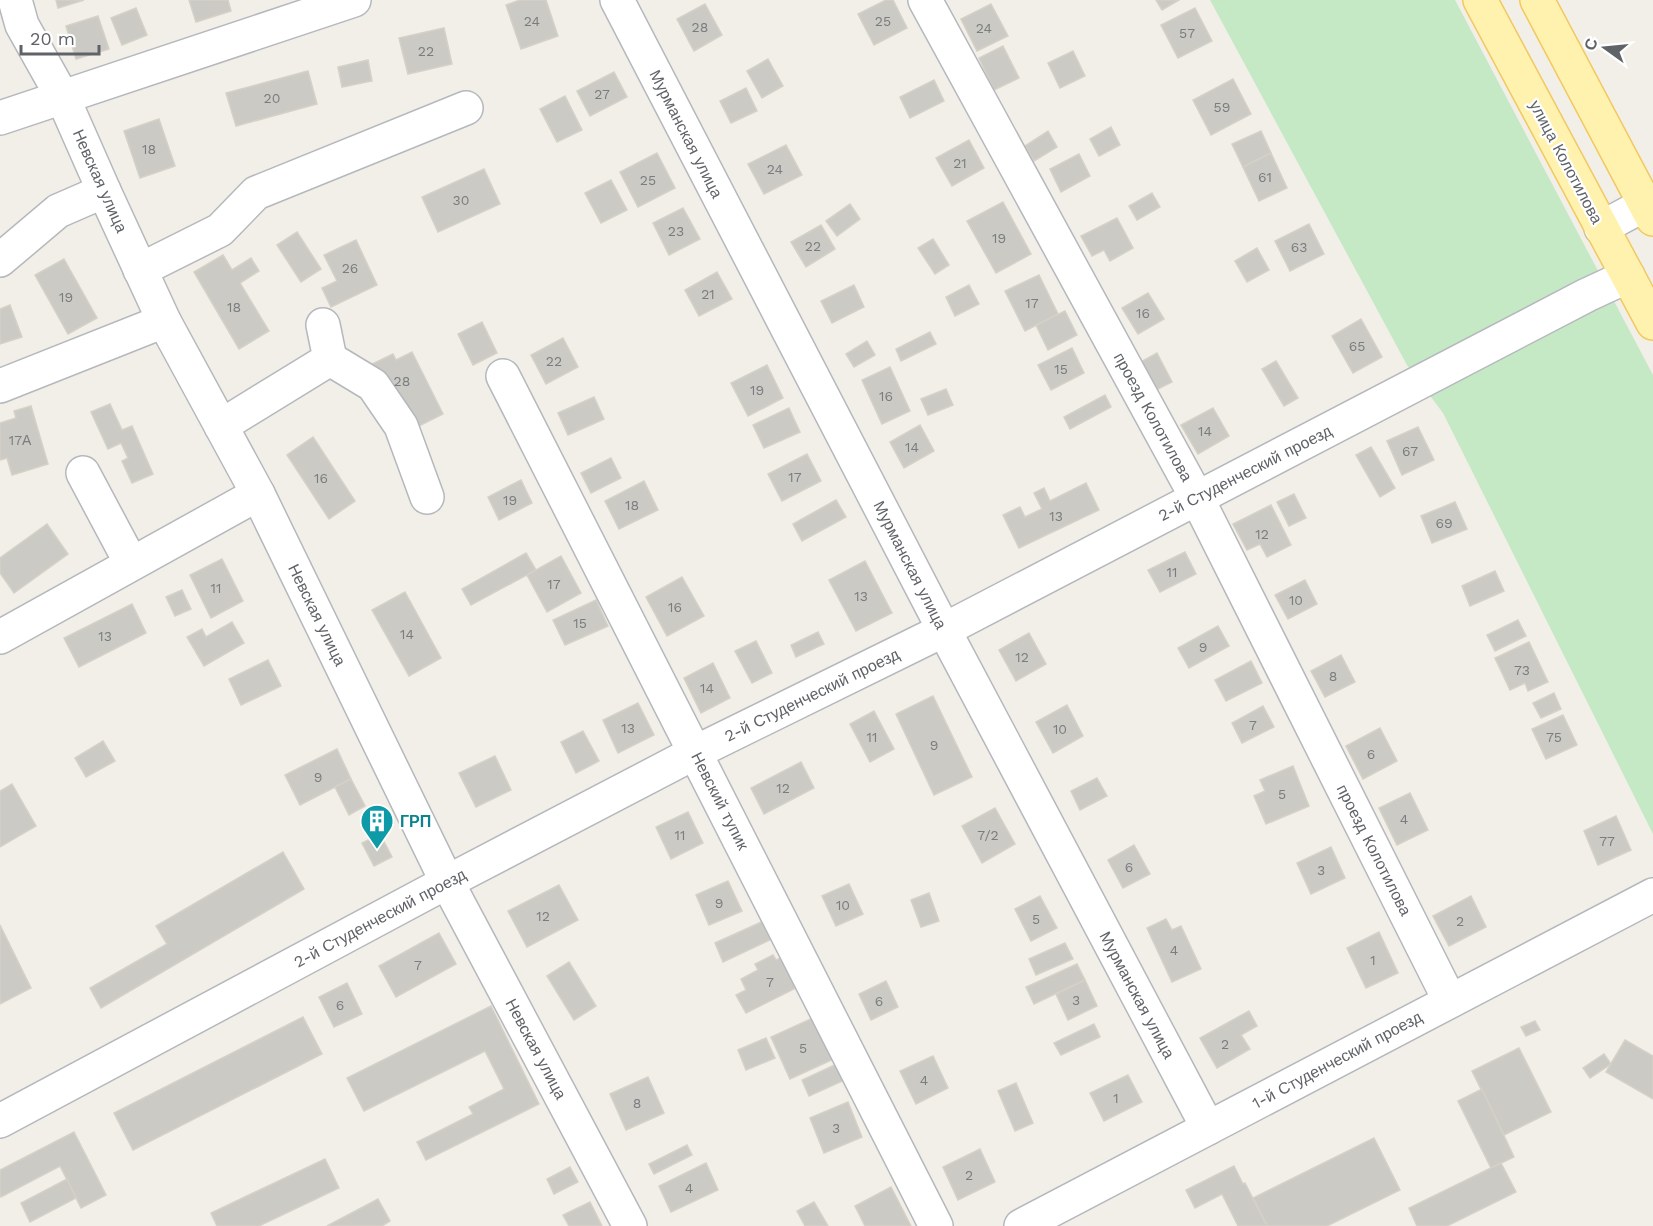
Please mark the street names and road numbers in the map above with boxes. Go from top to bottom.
street label: Мурманская улица [645,67,727,201]
street label: улица Колотилова [1525,97,1607,227]
street label: Невская улица [69,126,131,236]
street label: проезд Колотилова [1110,349,1196,485]
street label: 2-й Студенческий проезд [1155,421,1335,525]
street label: Мурманская улица [869,498,951,632]
street label: Невская улица [284,561,350,669]
street label: 2-й Студенческий проезд [722,644,903,746]
street label: Невский тупик [687,749,753,854]
street label: проезд Колотилова [1333,781,1415,919]
street label: 2-й Студенческий проезд [291,864,470,971]
street label: Мурманская улица [1095,928,1179,1062]
street label: Невская улица [502,995,571,1103]
street label: 1-й Студенческий проезд [1249,1007,1426,1113]

